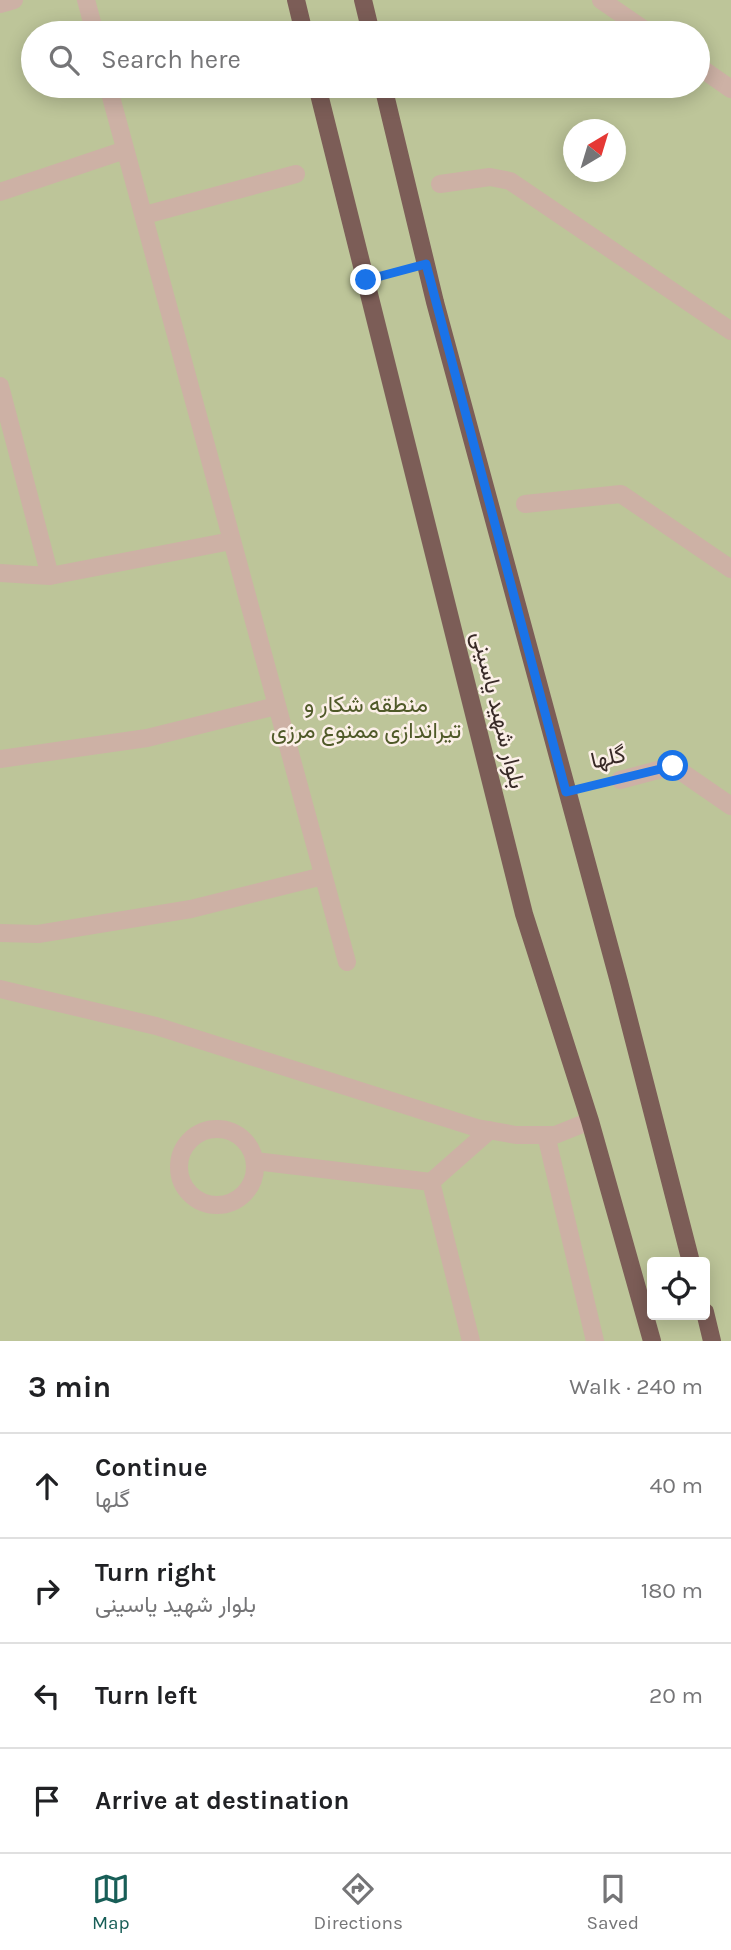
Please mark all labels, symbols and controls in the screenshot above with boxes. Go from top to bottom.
search box [21,21,710,98]
icon: search [45,41,83,79]
text: Search here [101,44,241,75]
north arrow [563,119,626,182]
route end [350,264,381,295]
street label: بلوار شهید یاسینی [465,629,531,792]
park label: منطقه شکار و تیراندازی ممنوع مرزی [271,691,461,746]
street label: گلها [588,740,628,776]
route start [657,750,688,781]
map controls [647,1257,710,1320]
button: locate [647,1257,710,1320]
text: 3 min [28,1369,111,1405]
text: Walk · 240 m [569,1373,703,1400]
text: Continue [95,1452,207,1483]
icon: ahead [28,1467,66,1505]
text: 40 m [650,1472,703,1499]
text: گلها [95,1486,130,1513]
text: Turn right [95,1557,216,1588]
icon: right [28,1572,66,1610]
text: 180 m [641,1577,703,1604]
text: بلوار شهید یاسینی [95,1591,256,1618]
icon: left [28,1677,66,1715]
text: Turn left [95,1680,197,1711]
text: 20 m [649,1682,703,1709]
icon: arrive [28,1782,66,1820]
text: Arrive at destination [95,1785,349,1816]
tab: Map [92,1870,130,1934]
tab: Directions [314,1870,403,1934]
tab: Saved [587,1870,639,1934]

